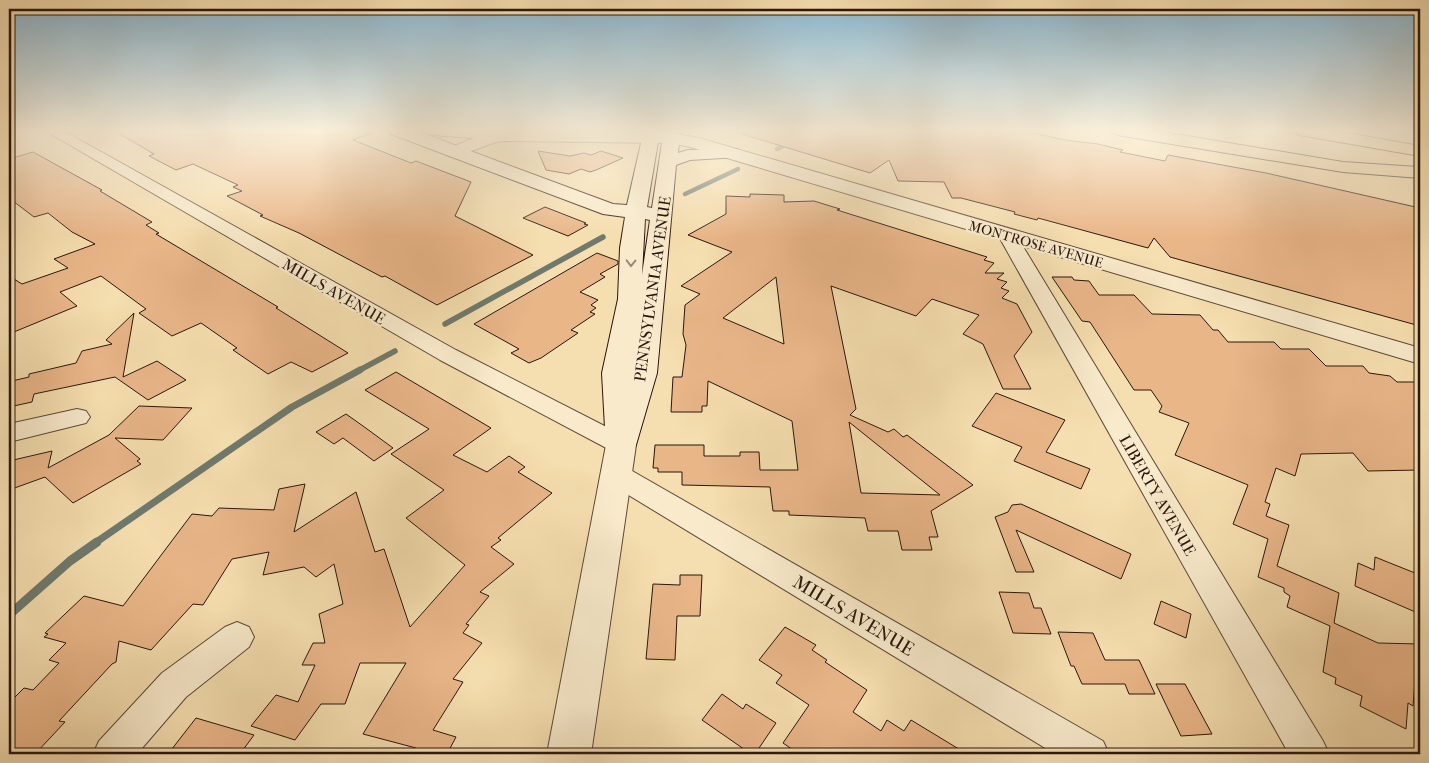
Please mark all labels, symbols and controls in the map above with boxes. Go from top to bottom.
street label: PENNSYLVANIA AVENUE [630,195,675,383]
street label: MONTROSE AVENUE [967,217,1106,272]
street label: MILLS AVENUE [279,254,389,329]
one-way arrow [625,259,636,267]
street label: LIBERTY AVENUE [1115,432,1200,559]
street label: MILLS AVENUE [789,571,918,661]

